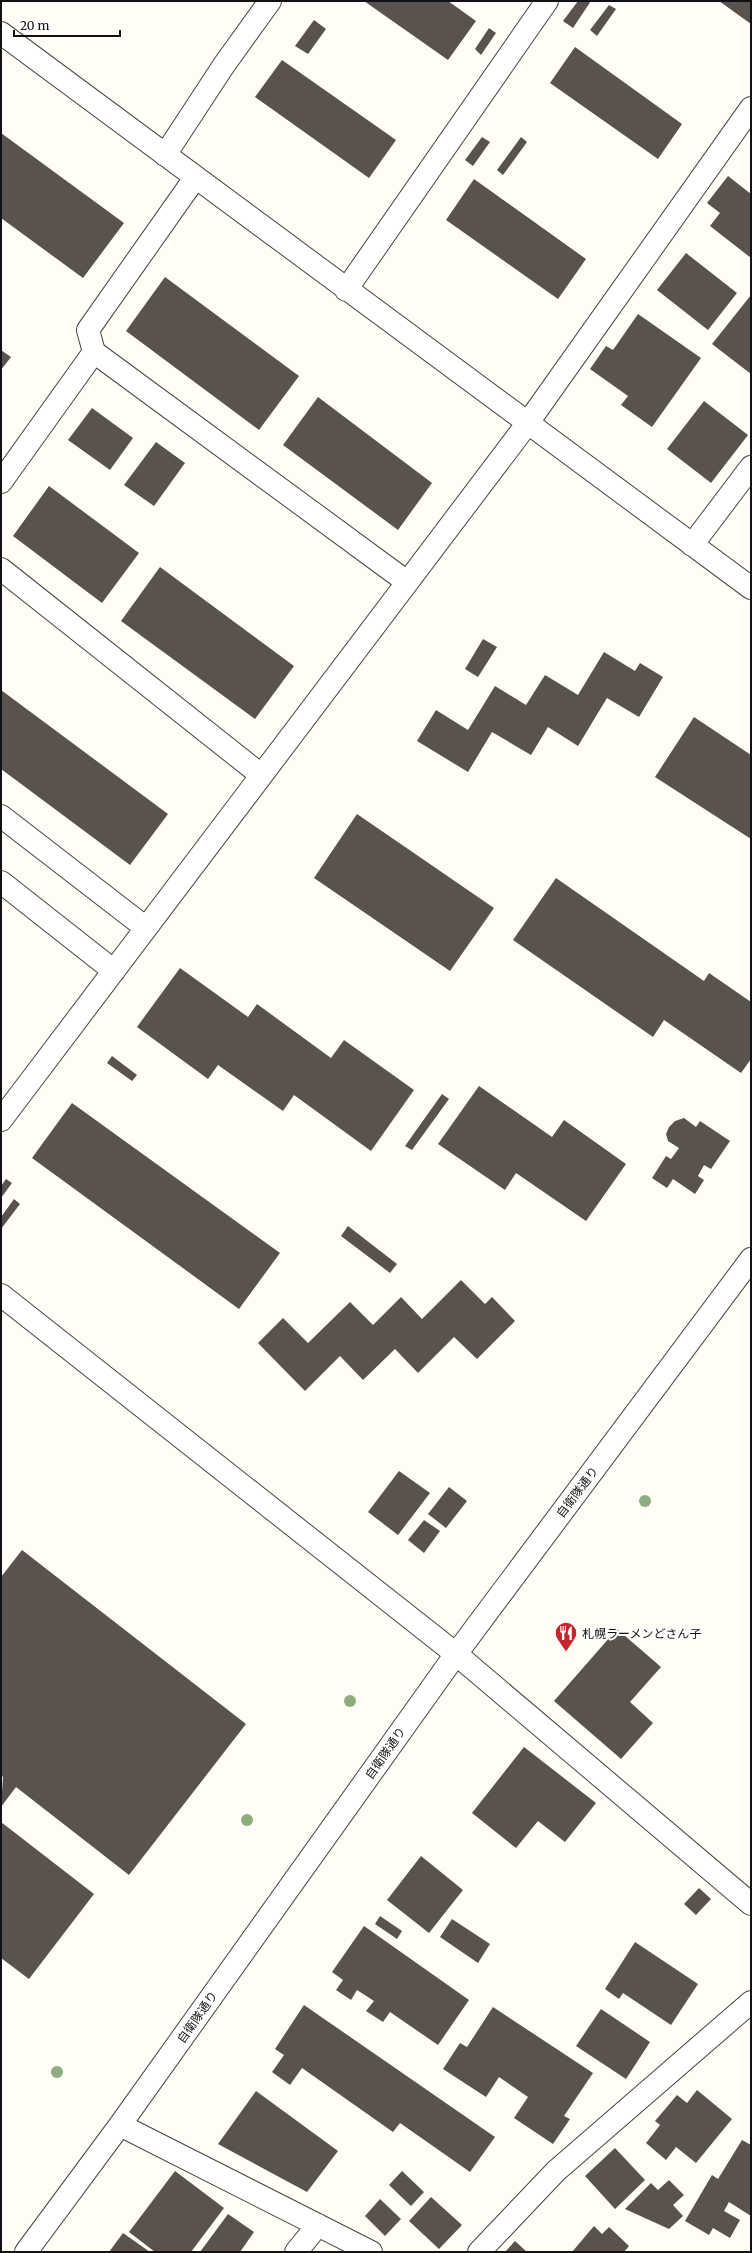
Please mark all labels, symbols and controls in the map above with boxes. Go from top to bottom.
scale bar [14,12,120,38]
text: 20 m [20,18,49,33]
street label: 自衛隊通り [553,1464,601,1520]
restaurant icon: 札幌ラーメンどさん子 [553,1620,579,1653]
place label: 札幌ラーメンどさん子 [582,1626,701,1641]
street label: 自衛隊通り [362,1724,408,1782]
street label: 自衛隊通り [174,1988,220,2046]

